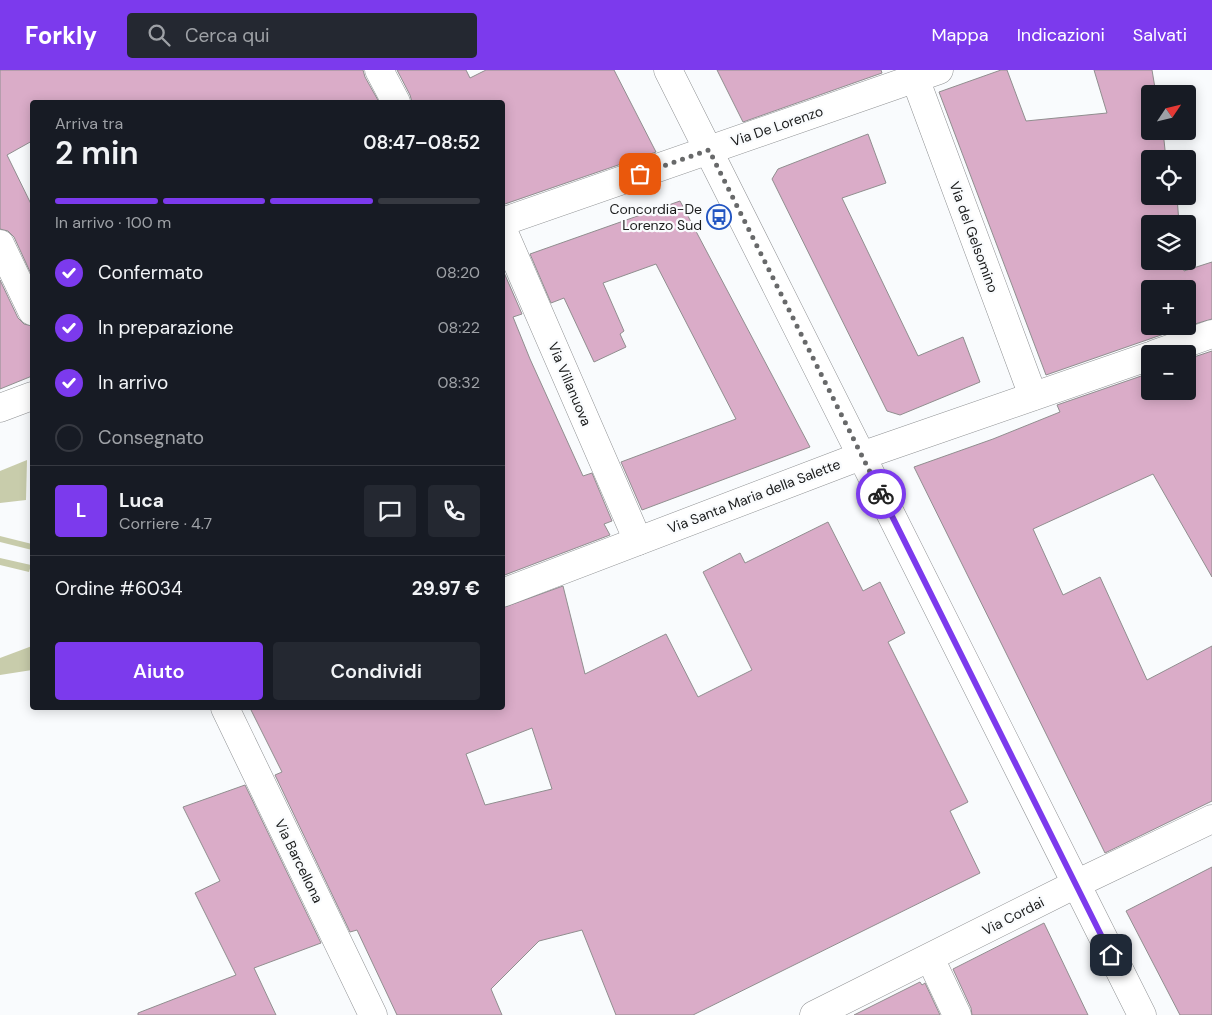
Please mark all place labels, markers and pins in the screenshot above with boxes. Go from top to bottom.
pin [619,153,661,195]
place label: Concordia-De Lorenzo Sud [609,200,702,234]
bus stop icon: Concordia-De Lorenzo Sud [706,204,732,230]
pin [1090,934,1132,976]

